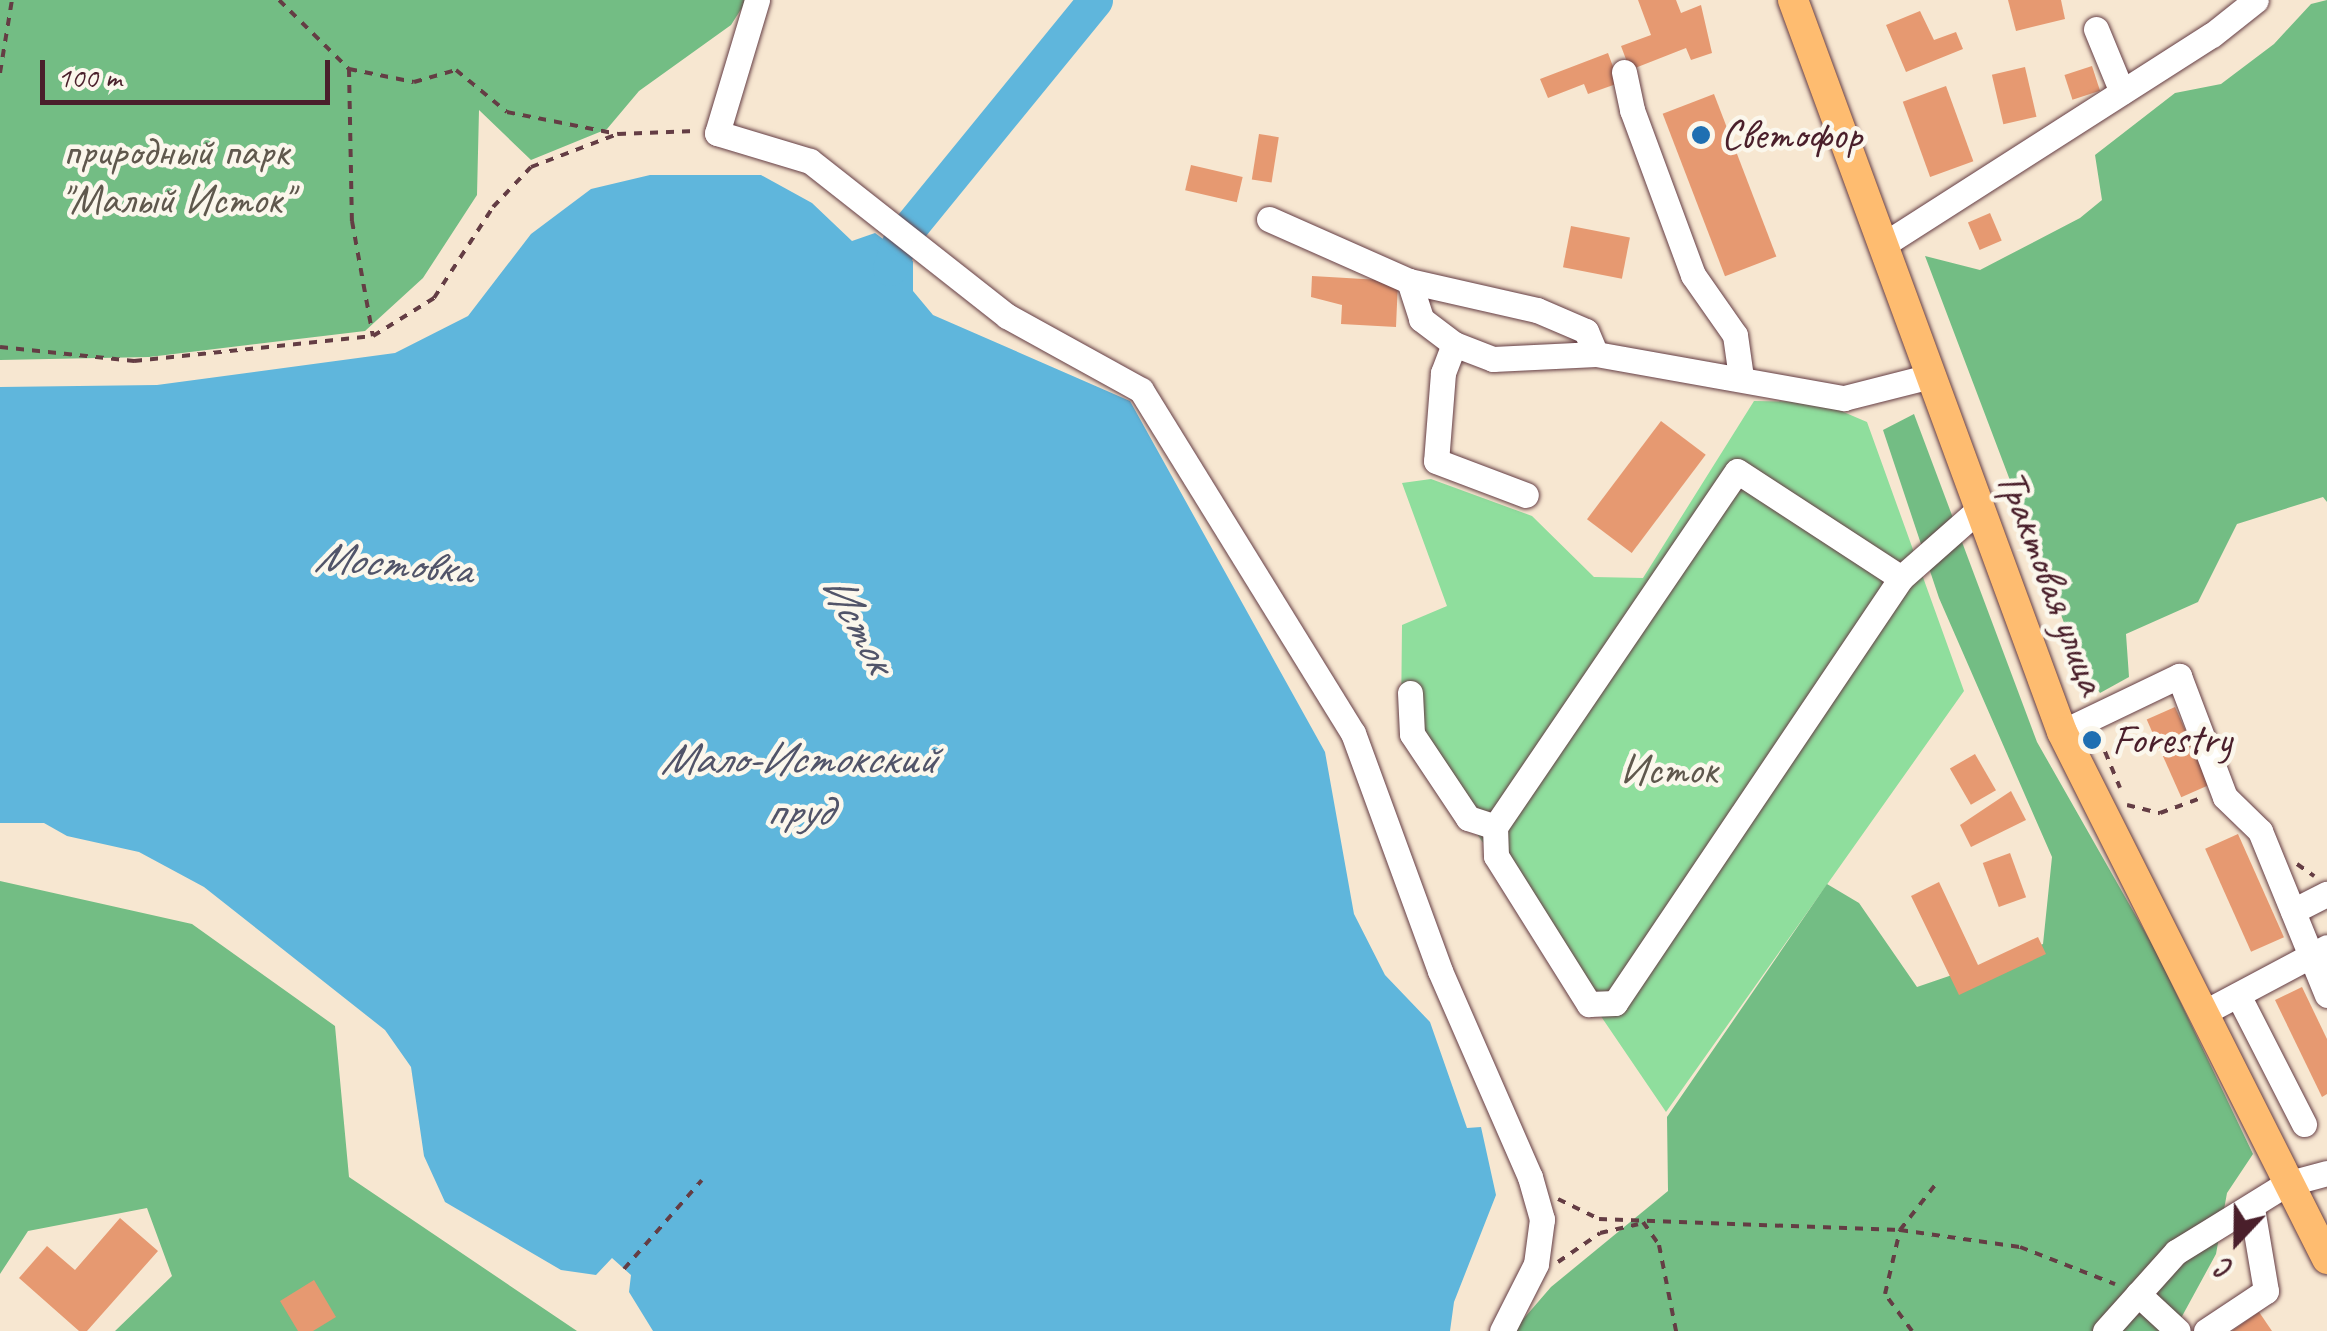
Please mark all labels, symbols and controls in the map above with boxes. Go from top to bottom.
scale bar [45,40,335,102]
text: 100 m [57,58,122,96]
place label: Светофор [1721,110,1862,160]
marker: Светофор [1690,124,1712,146]
park label: природный парк "Малый Исток" [60,127,292,225]
street label: Трактовая улица [1985,461,2117,703]
water label: Мостовка [313,529,473,597]
water label: Исток [809,564,907,682]
place label: Forestry [2112,715,2231,765]
marker: Forestry [2081,729,2103,751]
water label: Мало-Истокский пруд [661,732,935,838]
park label: Исток [1620,745,1718,795]
north arrow [2187,1191,2287,1291]
text: С [2213,1250,2239,1288]

